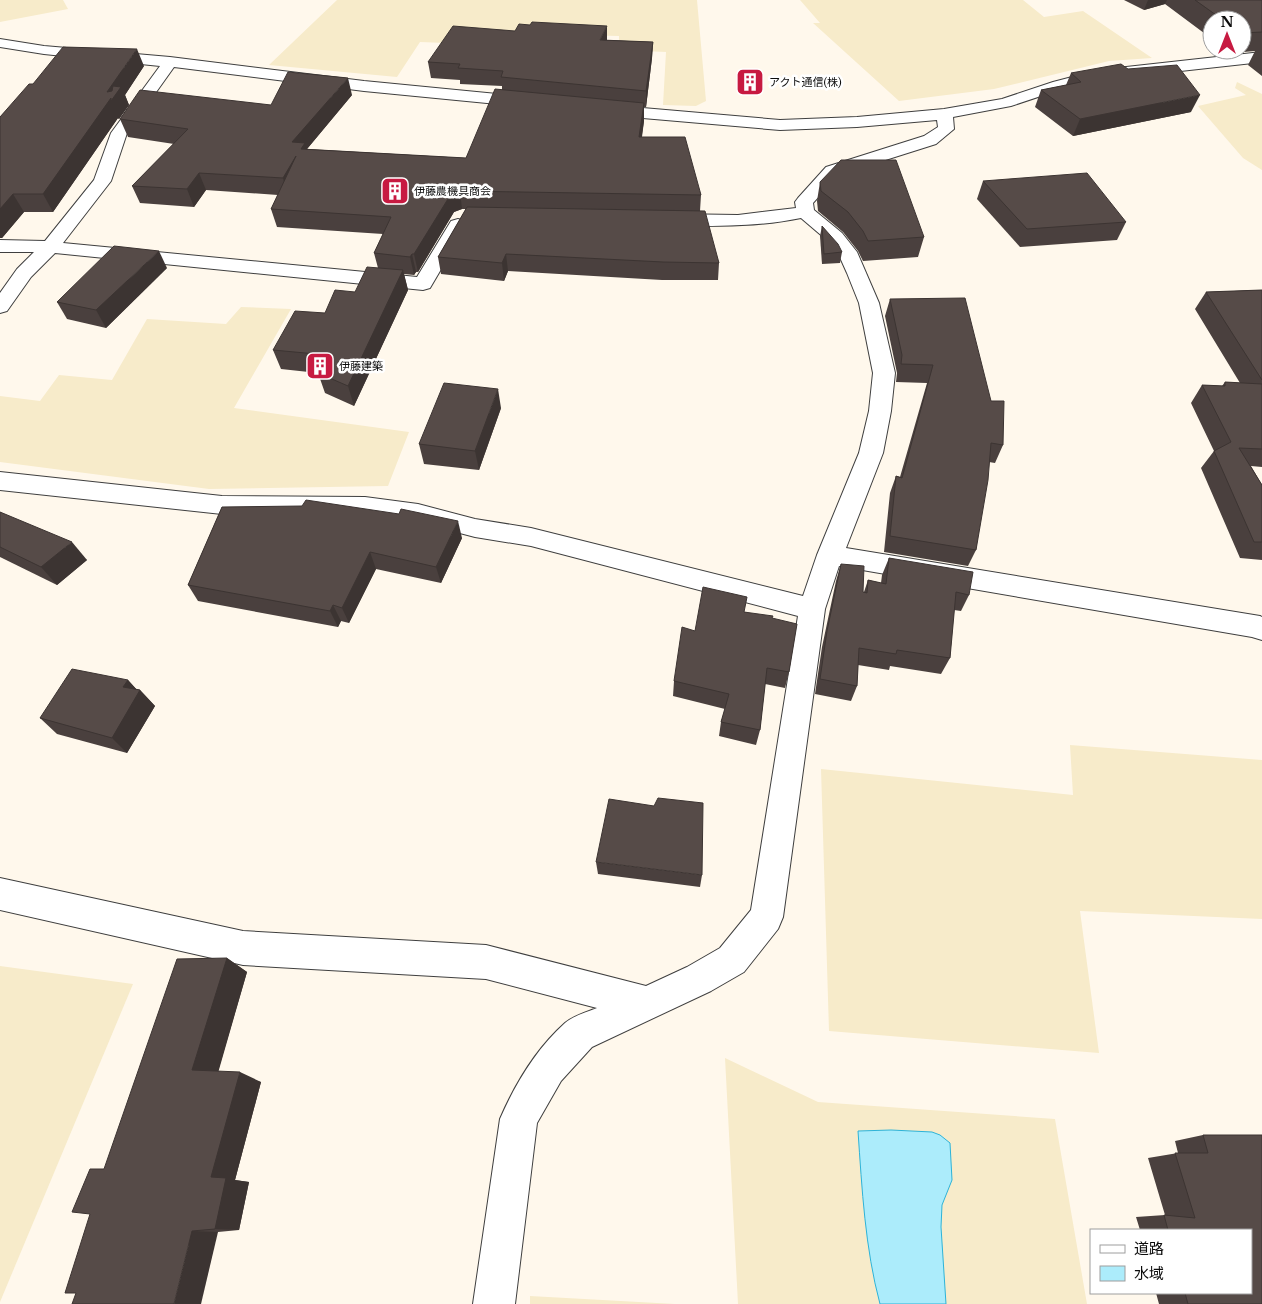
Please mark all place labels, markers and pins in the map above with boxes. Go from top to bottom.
building icon: アクト通信(株) [735,67,765,97]
place label: アクト通信(株) [769,75,842,89]
building icon: 伊藤農機具商会 [380,176,410,206]
place label: 伊藤農機具商会 [414,184,491,198]
building icon: 伊藤建築 [305,351,335,381]
place label: 伊藤建築 [339,359,383,373]

